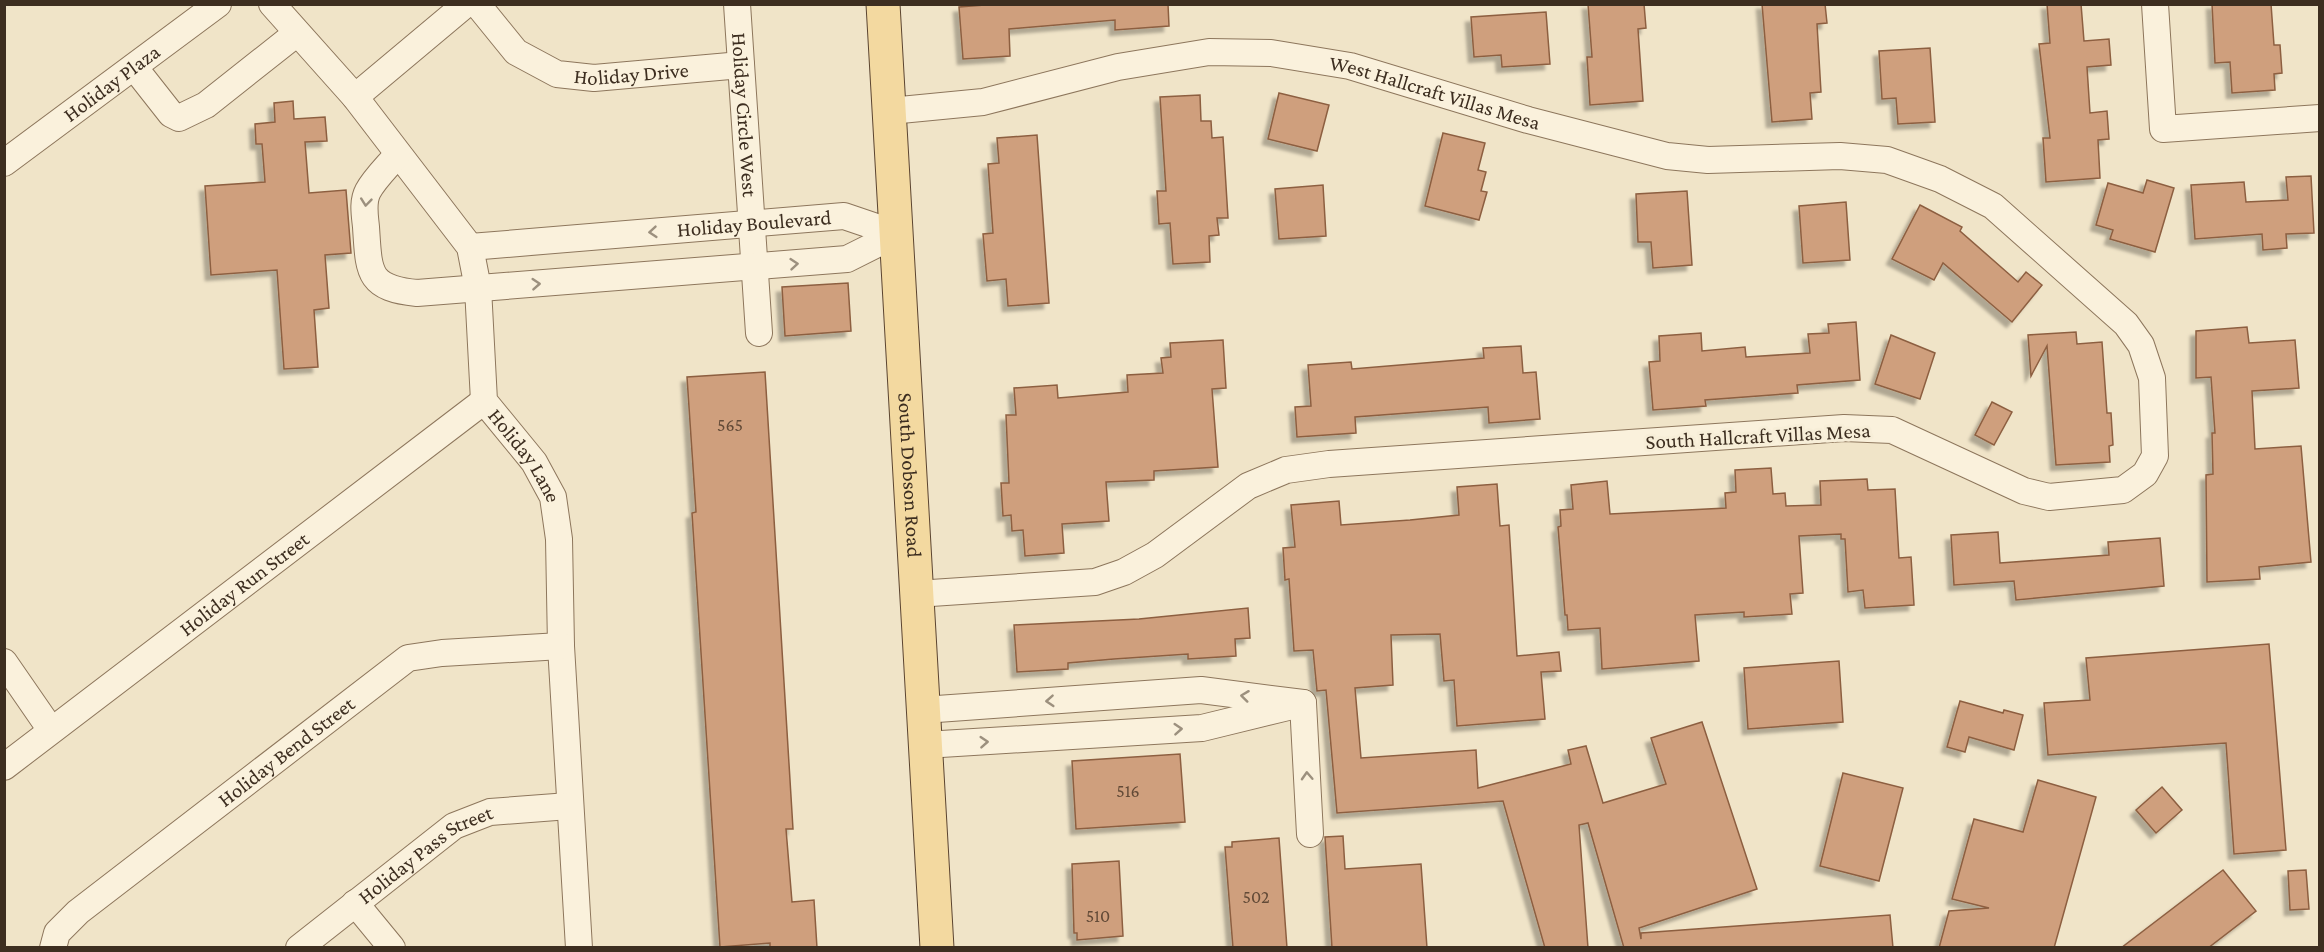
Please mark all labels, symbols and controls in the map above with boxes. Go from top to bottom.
street label: Holiday Circle West [727,32,762,199]
street label: Holiday Plaza [59,39,165,127]
street label: West Hallcraft Villas Mesa [1328,51,1543,135]
street label: Holiday Drive [573,58,690,90]
one-way arrow [360,198,373,207]
street label: Holiday Boulevard [676,205,832,242]
one-way arrow [648,225,657,238]
one-way arrow [789,258,798,271]
one-way arrow [532,278,541,291]
street label: South Dobson Road [893,392,927,558]
street label: Holiday Lane [483,404,566,503]
house number: 565 [717,415,743,435]
street label: South Hallcraft Villas Mesa [1645,418,1871,454]
street label: Holiday Run Street [175,526,314,641]
one-way arrow [1240,690,1249,702]
street label: Holiday Bend Street [213,691,360,812]
one-way arrow [1046,694,1055,707]
one-way arrow [1174,723,1183,736]
one-way arrow [979,735,988,748]
one-way arrow [1300,771,1313,780]
house number: 516 [1116,781,1140,801]
street label: Holiday Pass Street [353,800,497,909]
house number: 502 [1242,887,1270,907]
house number: 510 [1086,906,1110,926]

